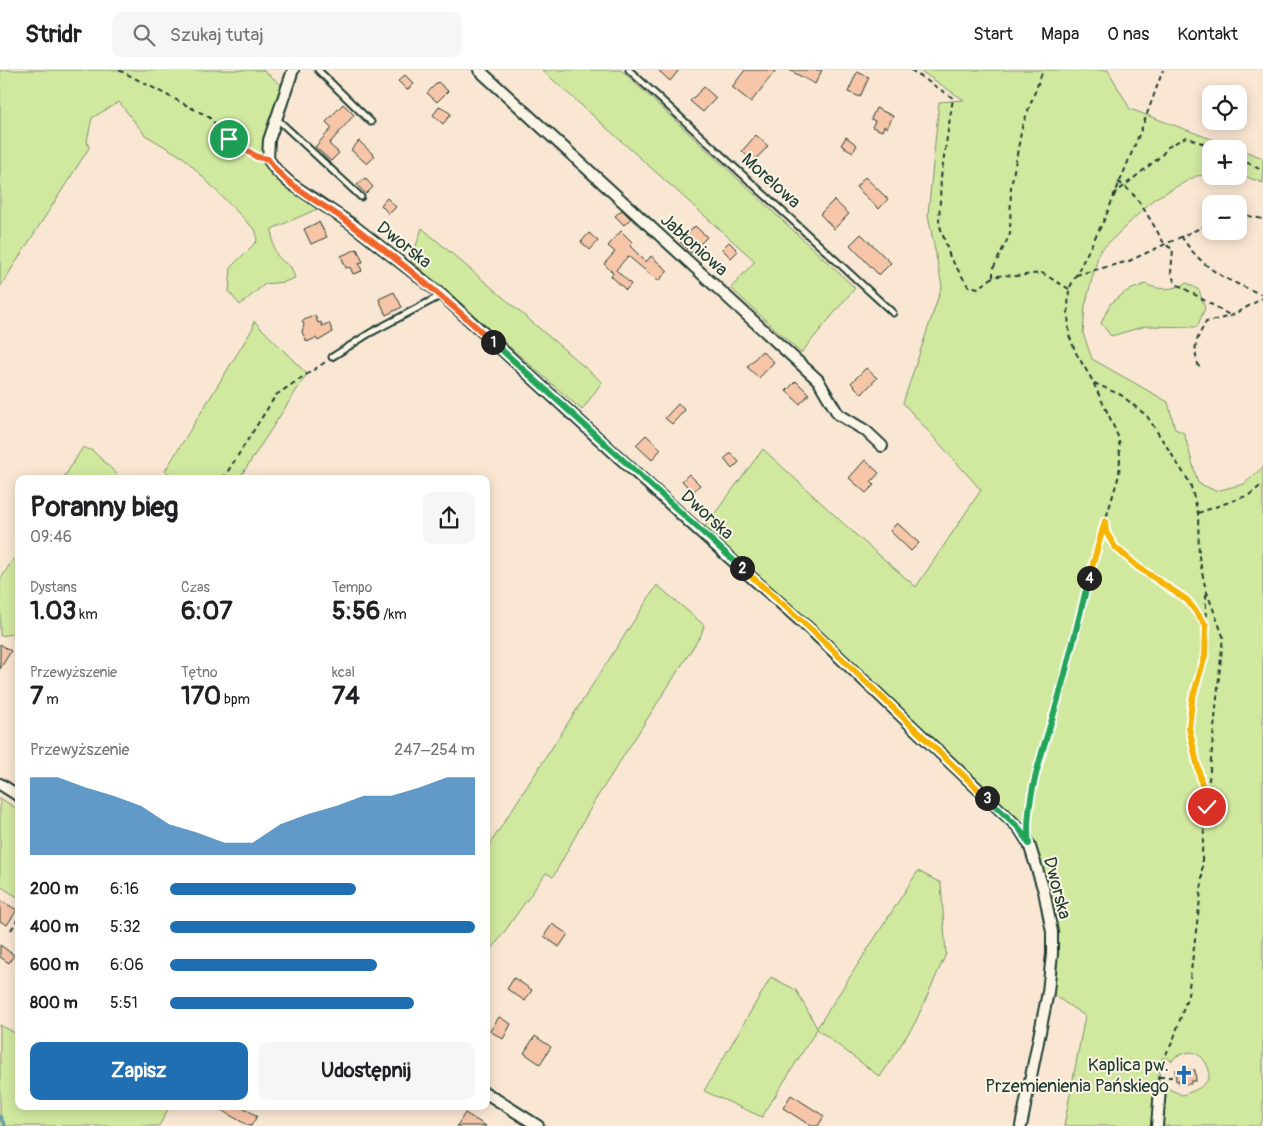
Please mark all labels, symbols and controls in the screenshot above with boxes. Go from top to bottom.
search box [112,12,462,57]
text: Stridr [25,20,82,49]
icon: search [130,21,158,49]
text: Szukaj tutaj [170,23,264,47]
text: Start [973,23,1013,46]
text: Mapa [1041,23,1079,46]
text: O nas [1107,23,1149,46]
text: Kontakt [1177,23,1238,46]
map controls [1202,85,1247,240]
button: locate [1202,85,1247,130]
pin [208,118,250,160]
icon: arrive [215,125,243,153]
button: + [1202,140,1247,185]
street label: Morelowa [737,148,805,214]
button: − [1202,195,1247,240]
street label: Jabłoniowa [655,209,733,281]
street label: Dworska [372,216,436,274]
pin: 1 [480,330,506,354]
text: 1 [491,334,496,351]
street label: Dworska [676,485,738,545]
text: Poranny bieg [30,490,178,525]
button: share [423,492,475,544]
text: 09:46 [30,527,72,547]
pin: 2 [730,556,754,580]
text: 2 [739,560,746,577]
pin: 4 [1076,566,1102,590]
text: 4 [1085,570,1094,587]
text: Dystans [30,579,77,596]
text: Czas [181,579,210,596]
text: Tempo [332,579,372,596]
text: 1.03 [30,596,76,627]
text: 6:07 [181,596,233,627]
text: 5:56 [332,596,380,627]
text: km [76,606,98,623]
text: /km [380,606,407,623]
text: Przewyższenie [30,664,117,681]
text: Tętno [181,664,218,681]
text: kcal [332,664,355,681]
text: 7 [30,681,43,712]
text: 170 [181,681,221,712]
text: 74 [332,681,360,712]
text: m [43,691,59,708]
text: bpm [221,691,250,708]
text: Przewyższenie [30,740,129,760]
text: 247–254 m [394,740,475,760]
pin: 3 [974,786,1000,810]
pin [1186,786,1228,828]
text: 3 [984,790,991,807]
icon: check [1193,793,1221,821]
street label: Dworska [1038,854,1076,922]
text: 200 m [30,879,78,899]
text: 6:16 [110,879,139,899]
text: 400 m [30,917,79,937]
text: 5:32 [110,917,141,937]
text: 600 m [30,955,79,975]
text: 6:06 [110,955,144,975]
text: 800 m [30,993,78,1013]
text: 5:51 [110,993,138,1013]
button: Zapisz [30,1042,248,1100]
button: Udostępnij [258,1042,475,1100]
place label: Kaplica pw. Przemienienia Pańskiego [985,1054,1169,1098]
church icon: Kaplica pw. Przemienienia Pańskiego [1173,1064,1195,1086]

